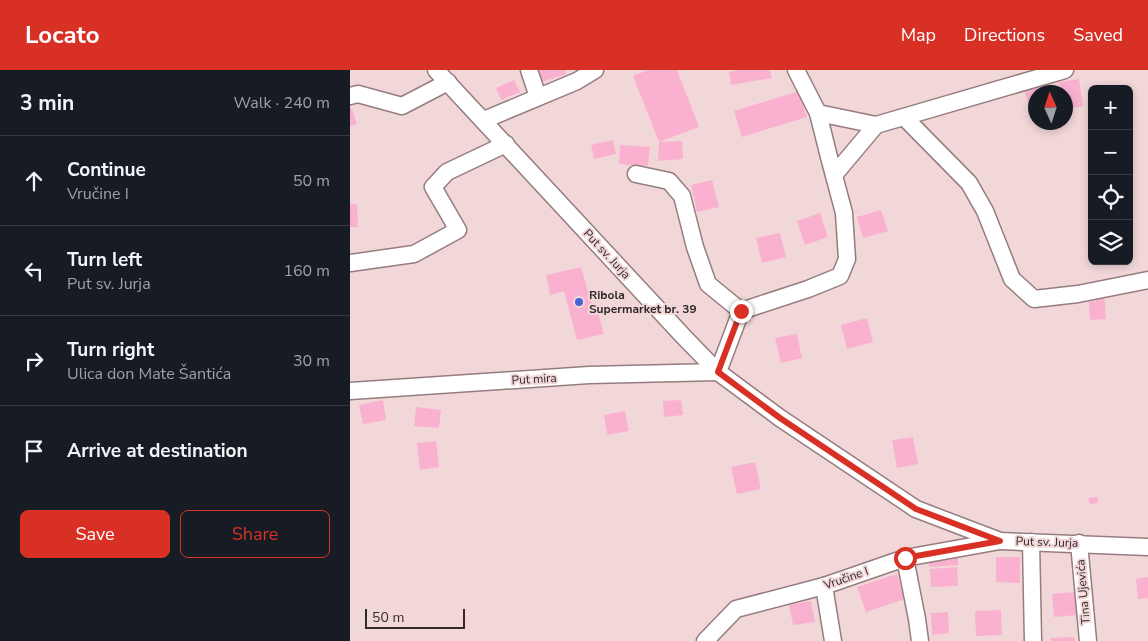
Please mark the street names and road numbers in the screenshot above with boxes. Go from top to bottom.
street label: Put sv. Jurja [580,226,634,282]
street label: Put mira [511,370,557,388]
street label: Put sv. Jurja [1015,533,1079,551]
street label: Tina Ujevića [1072,559,1094,625]
street label: Vručine I [821,563,871,593]

